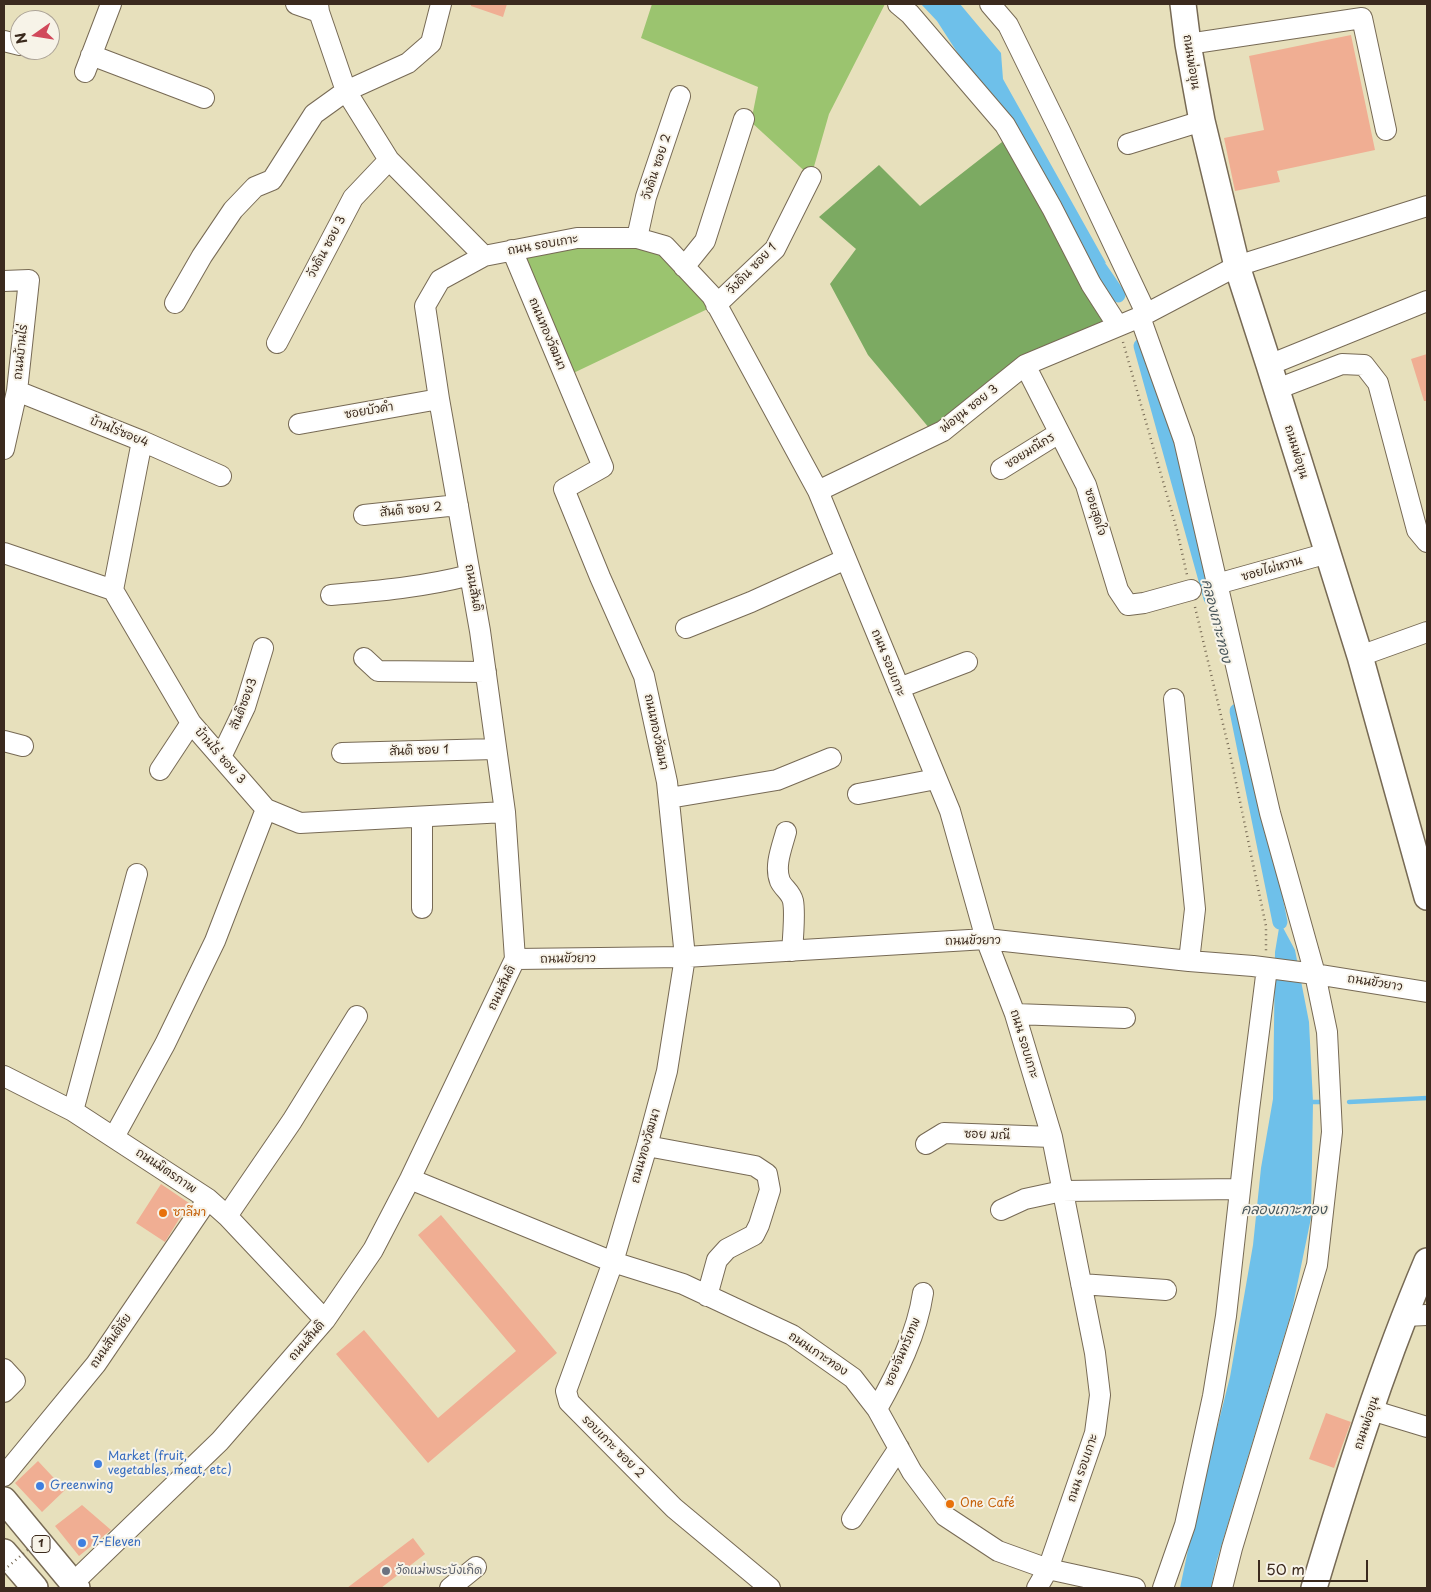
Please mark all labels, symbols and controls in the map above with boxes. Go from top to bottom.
north arrow [10,10,60,60]
text: N [9,30,32,46]
street label: ถนนพ่อขุน [1180,34,1202,90]
street label: วังดิน ซอย 2 [640,132,674,202]
street label: วังดิน ซอย 3 [305,214,349,280]
street label: ถนน รอบเกาะ [507,232,579,258]
street label: วังดิน ซอย 1 [724,241,780,297]
street label: ถนนทองวัฒนา [525,296,569,372]
street label: ถนนบ้านไร่ [11,324,31,380]
street label: พ่อขุน ซอย 3 [937,382,1001,436]
street label: ซอยบัวคำ [343,400,395,422]
street label: บ้านไร่ซอย4 [88,414,150,450]
street label: ถนนพ่อขุน [1281,423,1311,481]
street label: ซอยมณีกร [1003,430,1057,472]
street label: ซอยสุดใจ [1081,487,1109,537]
street label: สันติ ซอย 2 [379,500,443,520]
street label: ซอยไผ่หวาน [1240,553,1304,585]
street label: ถนนสันติ [462,563,484,613]
water label: คลองเกาะทอง [1198,577,1234,665]
street label: ถนน รอบเกาะ [868,627,908,699]
street label: สันติซอย3 [228,676,260,732]
street label: ถนนทองวัฒนา [641,693,671,771]
street label: บ้านไร่ ซอย 3 [192,725,248,787]
street label: สันติ ซอย 1 [389,743,449,759]
street label: ถนนขัวยาว [945,933,1001,949]
street label: ถนนขัวยาว [540,951,596,967]
street label: ถนนสันติ [485,963,519,1013]
street label: ถนนขัวยาว [1346,972,1404,994]
street label: ถนน รอบเกาะ [1007,1008,1041,1080]
street label: ถนนทองวัฒนา [628,1107,664,1185]
street label: ซอย มณี [964,1127,1010,1143]
street label: ถนนมิตรภาพ [133,1145,199,1197]
water label: คลองเกาะทอง [1241,1202,1327,1218]
place label: ซาลีมา [173,1206,206,1220]
marker: ซาลีมา [157,1207,169,1219]
street label: ถนนสันติชัย [87,1311,135,1371]
street label: ซอยจันทร์เทพ [882,1315,924,1389]
street label: ถนนสันติ [286,1318,328,1364]
street label: ถนนเกาะทอง [786,1329,850,1379]
street label: ถนนพ่อขุน [1351,1395,1383,1451]
street label: รอบเกาะ ซอย 2 [579,1413,647,1481]
street label: ถนน รอบเกาะ [1065,1432,1101,1504]
place label: Market (fruit, vegetables, meat, etc) [108,1450,232,1478]
marker: Market (fruit, vegetables, meat, etc) [92,1458,104,1470]
place label: Greenwing [50,1479,113,1493]
marker: Greenwing [34,1480,46,1492]
place label: One Café [960,1497,1015,1511]
marker: One Café [944,1498,956,1510]
road number: 1 [32,1536,50,1552]
place label: 7-Eleven [92,1536,141,1550]
marker: 7-Eleven [76,1537,88,1549]
scale bar [1261,1550,1371,1582]
text: 50 m [1266,1557,1305,1580]
place label: วัดแม่พระบังเกิด [396,1564,482,1578]
marker: วัดแม่พระบังเกิด [380,1565,392,1577]

